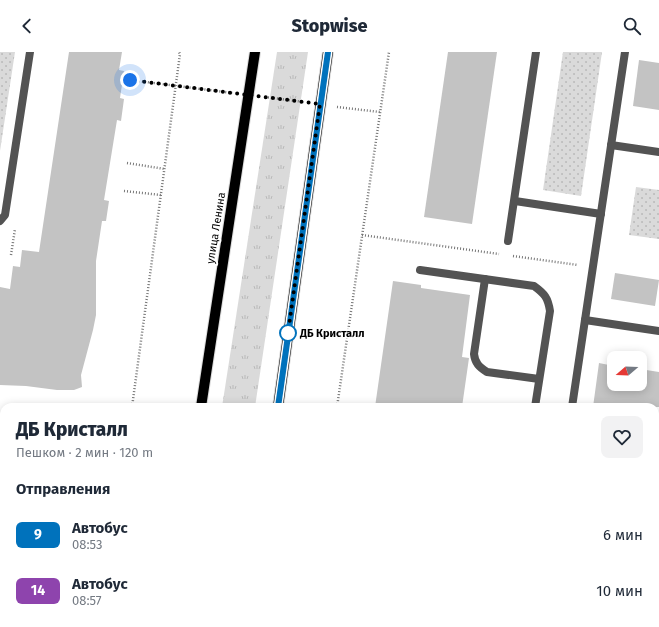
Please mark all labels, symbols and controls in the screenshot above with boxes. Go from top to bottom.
icon: back [16,15,38,37]
text: Stopwise [292,15,367,37]
icon: search [621,15,643,37]
your location [120,70,140,90]
street label: улица Ленина [204,191,228,265]
marker: ДБ Кристалл [279,324,297,342]
place label: ДБ Кристалл [299,327,365,340]
north arrow [607,351,647,391]
map controls [607,351,647,391]
button: heart [601,416,643,458]
text: ДБ Кристалл [16,418,128,441]
text: Пешком · 2 мин · 120 m [16,445,153,460]
text: Отправления [16,480,110,498]
text: Автобус [72,519,128,537]
text: 9 [34,526,42,543]
text: 6 мин [603,526,643,544]
text: 08:53 [72,537,103,552]
text: Автобус [72,575,128,593]
text: 14 [31,582,45,599]
text: 10 мин [596,582,643,600]
text: 08:57 [72,593,102,608]

